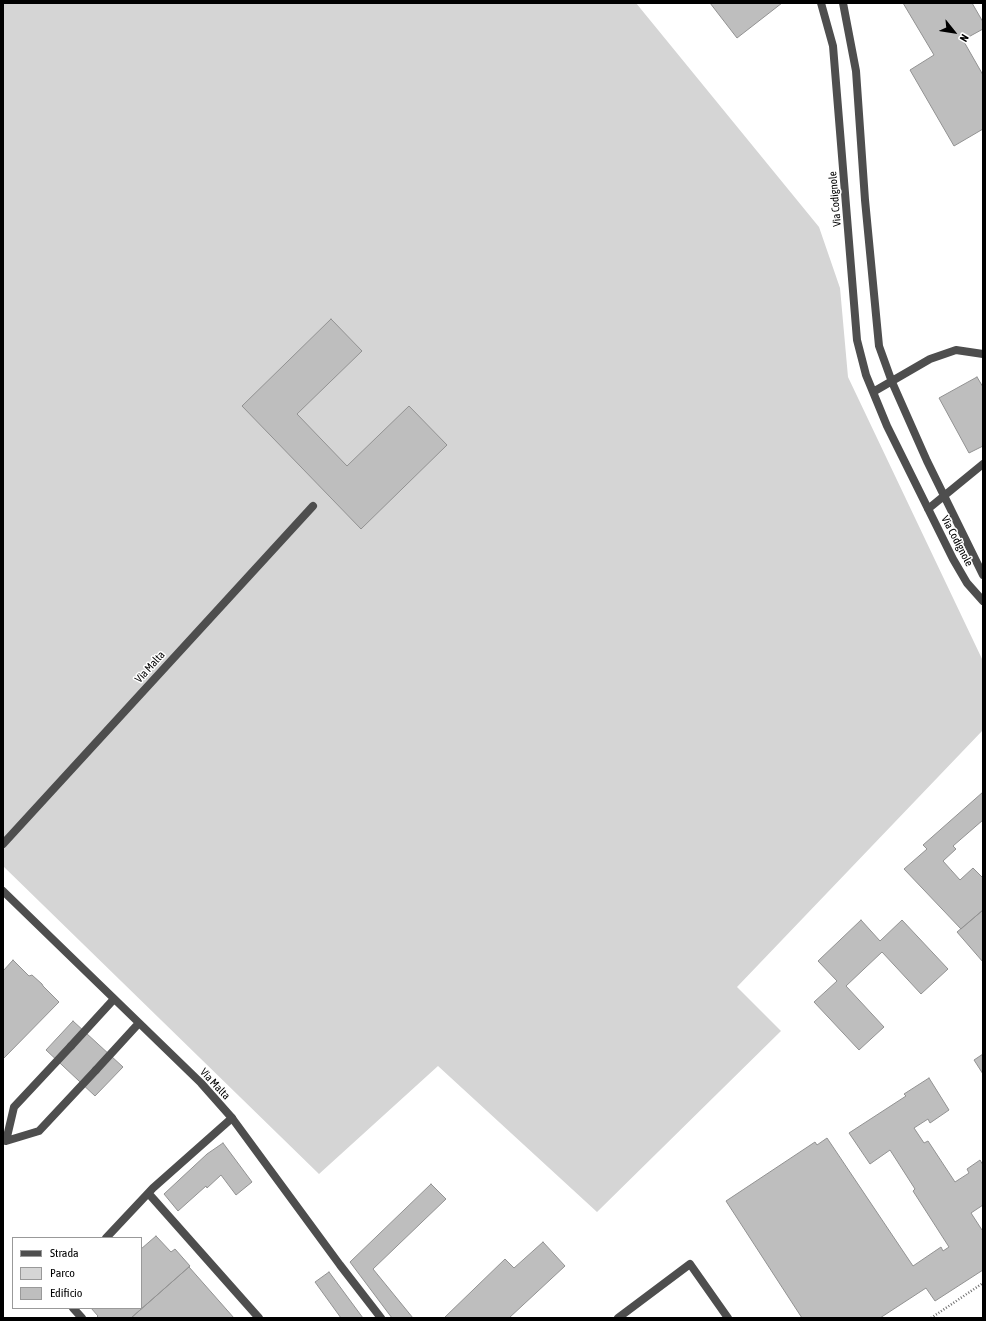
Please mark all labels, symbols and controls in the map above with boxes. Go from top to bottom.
north arrow [934,12,974,52]
text: N [958,32,971,44]
street label: Via Codignole [826,171,844,227]
street label: Via Codignole [938,513,976,569]
street label: Via Malta [132,648,168,686]
street label: Via Malta [197,1066,233,1102]
legend [12,1237,142,1309]
text: Strada [50,1246,79,1260]
text: Parco [50,1266,75,1280]
text: Edificio [50,1286,82,1300]

